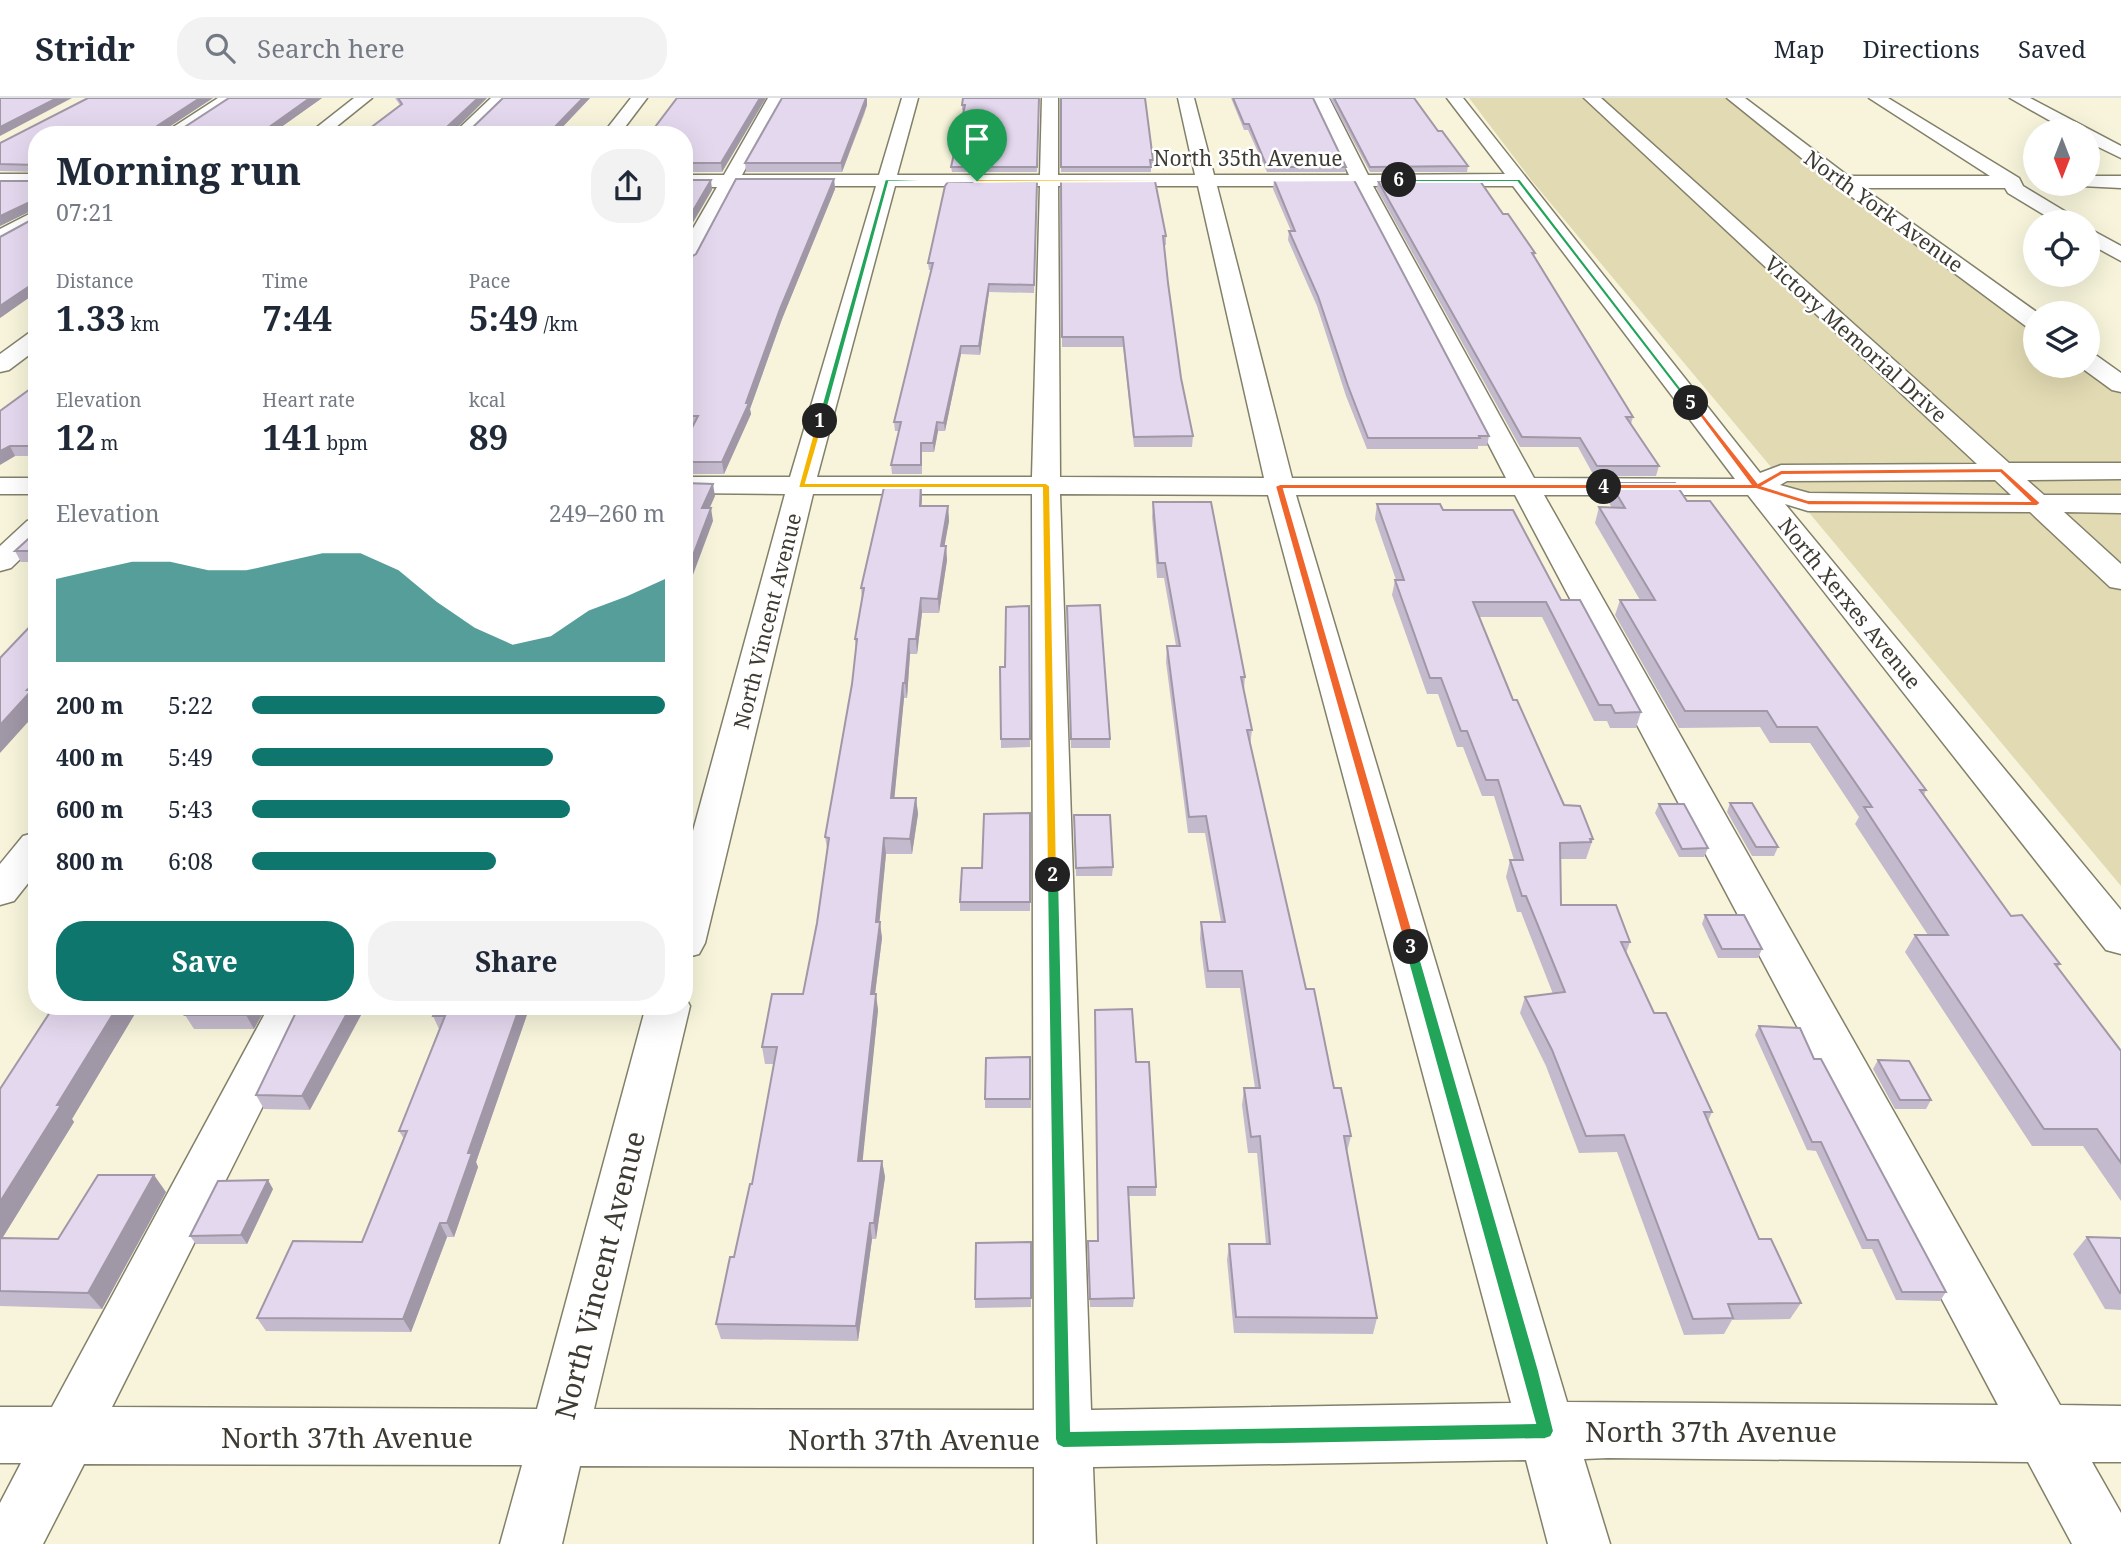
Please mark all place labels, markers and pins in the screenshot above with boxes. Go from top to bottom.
pin [947,109,1007,181]
pin: 6 [1382,162,1416,198]
pin: 5 [1674,386,1708,420]
pin: 1 [802,404,838,438]
pin: 4 [1586,470,1622,504]
pin: 2 [1036,858,1070,892]
pin: 3 [1394,930,1428,964]

